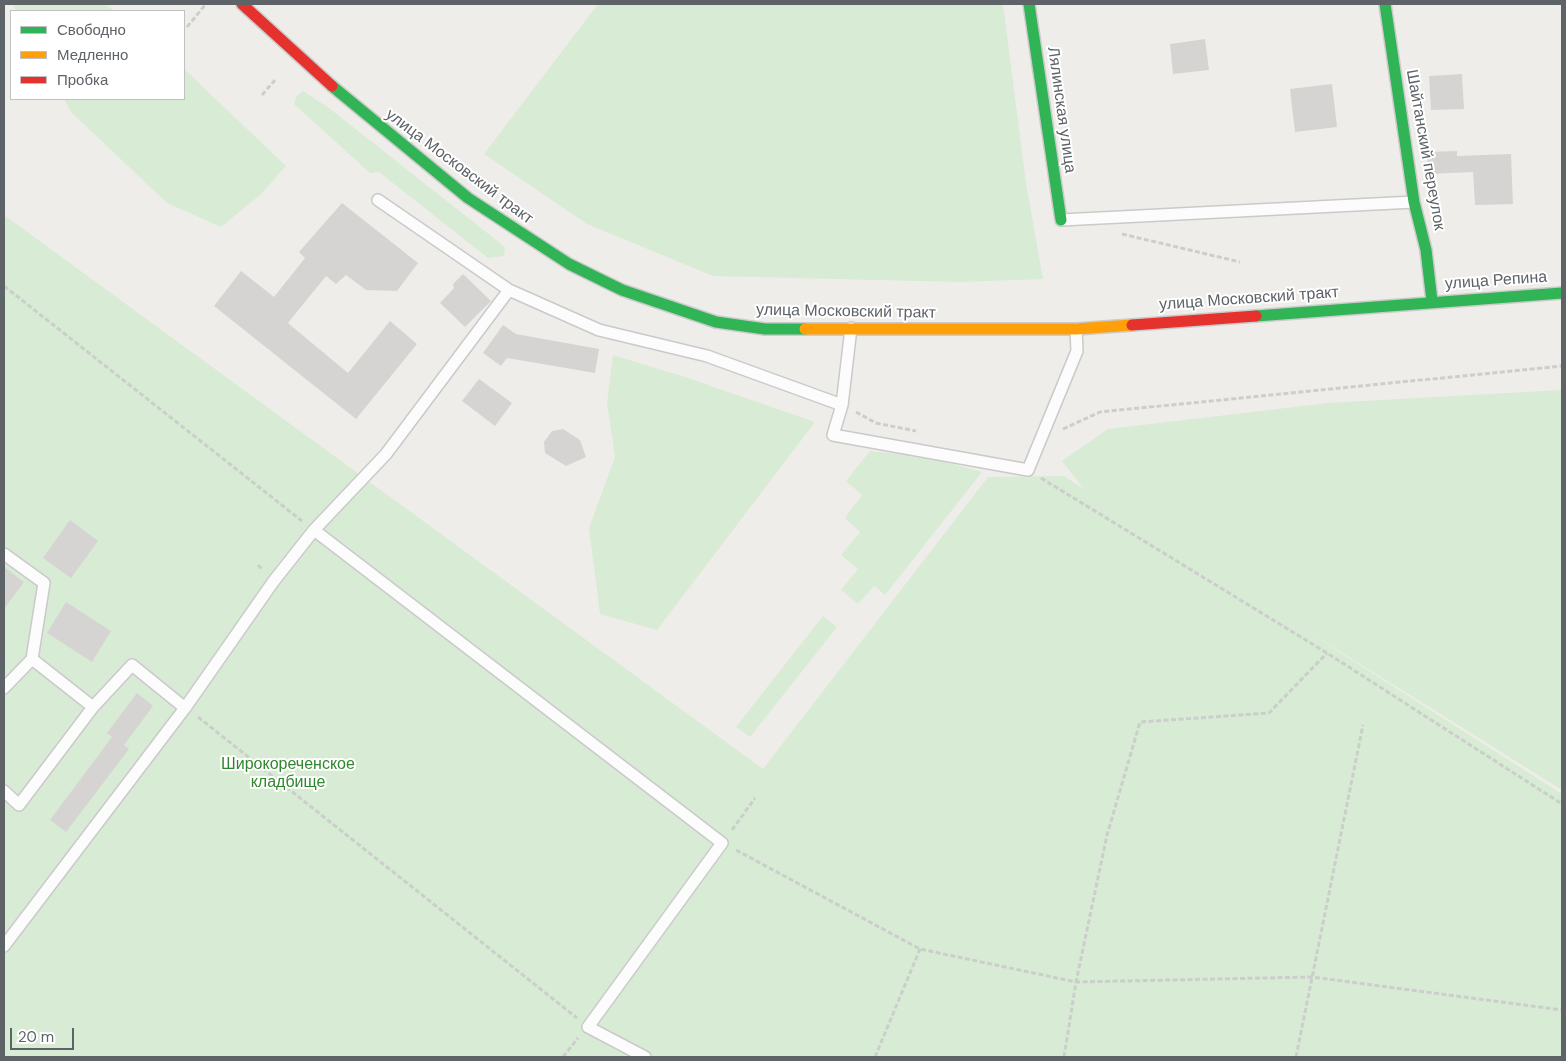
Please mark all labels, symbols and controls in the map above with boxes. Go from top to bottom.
legend [10,10,185,100]
text: Свободно [57,20,126,40]
text: Медленно [57,45,128,65]
street label: Лялинская улица [1043,46,1079,174]
street label: Шайтанский переулок [1401,68,1449,232]
text: Пробка [57,70,108,90]
street label: улица Московский тракт [381,105,537,229]
street label: улица Репина [1444,268,1548,294]
street label: улица Московский тракт [1159,283,1339,315]
street label: улица Московский тракт [756,301,936,323]
park label: Широкореченское кладбище [221,755,355,793]
scale bar [12,1018,76,1050]
text: 20 m [18,1027,54,1047]

